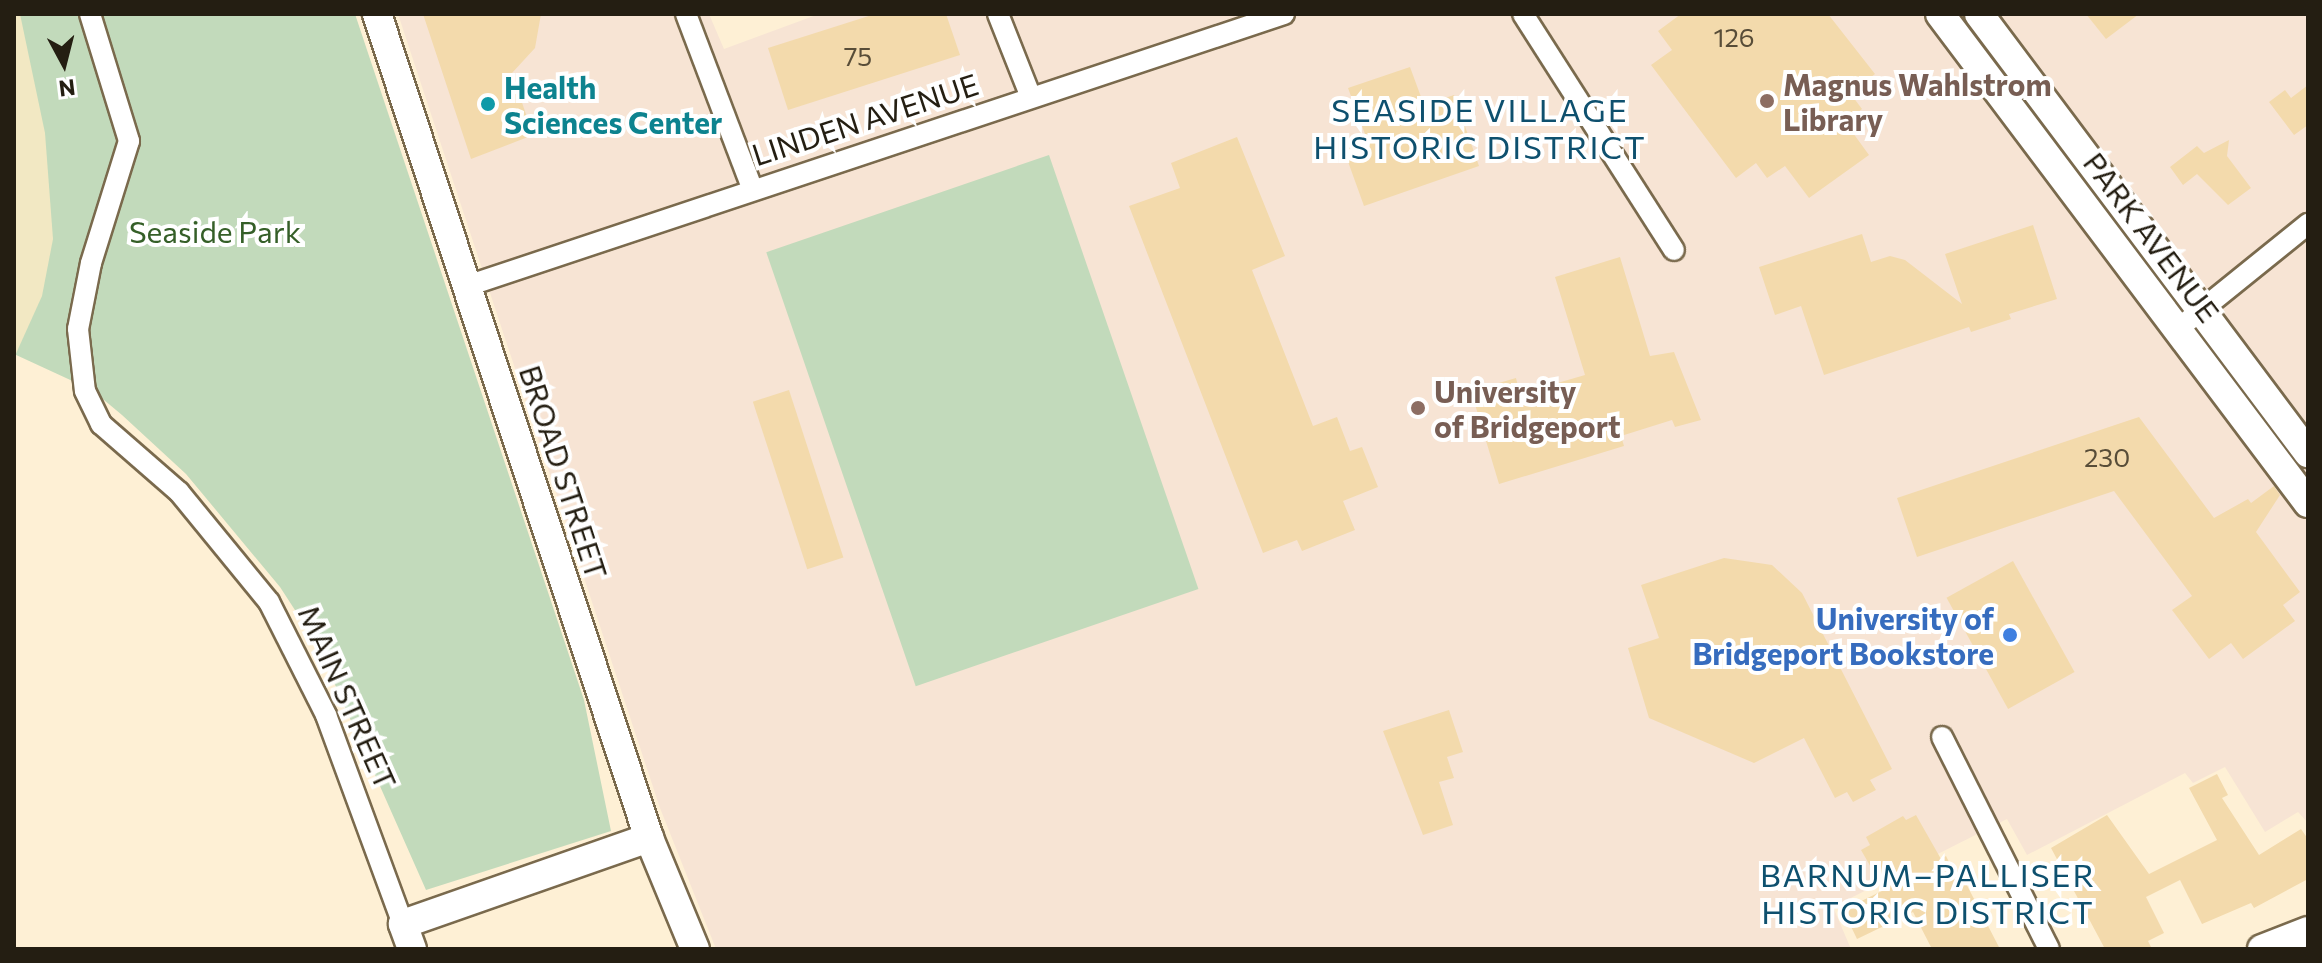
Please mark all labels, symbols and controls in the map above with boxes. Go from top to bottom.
house number: 126 [1713,21,1755,53]
north arrow [24,24,104,104]
house number: 75 [844,40,872,72]
street label: LINDEN AVENUE [747,65,983,173]
place label: Magnus Wahlstrom Library [1783,66,2052,136]
place label: Health Sciences Center [504,69,722,140]
text: N [57,74,77,103]
district label: SEASIDE VILLAGE HISTORIC DISTRICT [1313,91,1647,166]
marker: Magnus Wahlstrom Library [1758,92,1776,110]
marker: Health Sciences Center [479,95,497,113]
street label: PARK AVENUE [2076,145,2228,329]
park label: Seaside Park [129,213,301,249]
street label: BROAD STREET [512,361,616,583]
place label: University of Bridgeport [1434,373,1621,444]
marker: University of Bridgeport [1409,399,1427,417]
house number: 230 [2084,441,2130,473]
street label: MAIN STREET [291,599,405,795]
place label: University of Bridgeport Bookstore [1692,600,1994,670]
marker: University of Bridgeport Bookstore [2001,626,2019,644]
district label: BARNUM–PALLISER HISTORIC DISTRICT [1760,856,2096,931]

